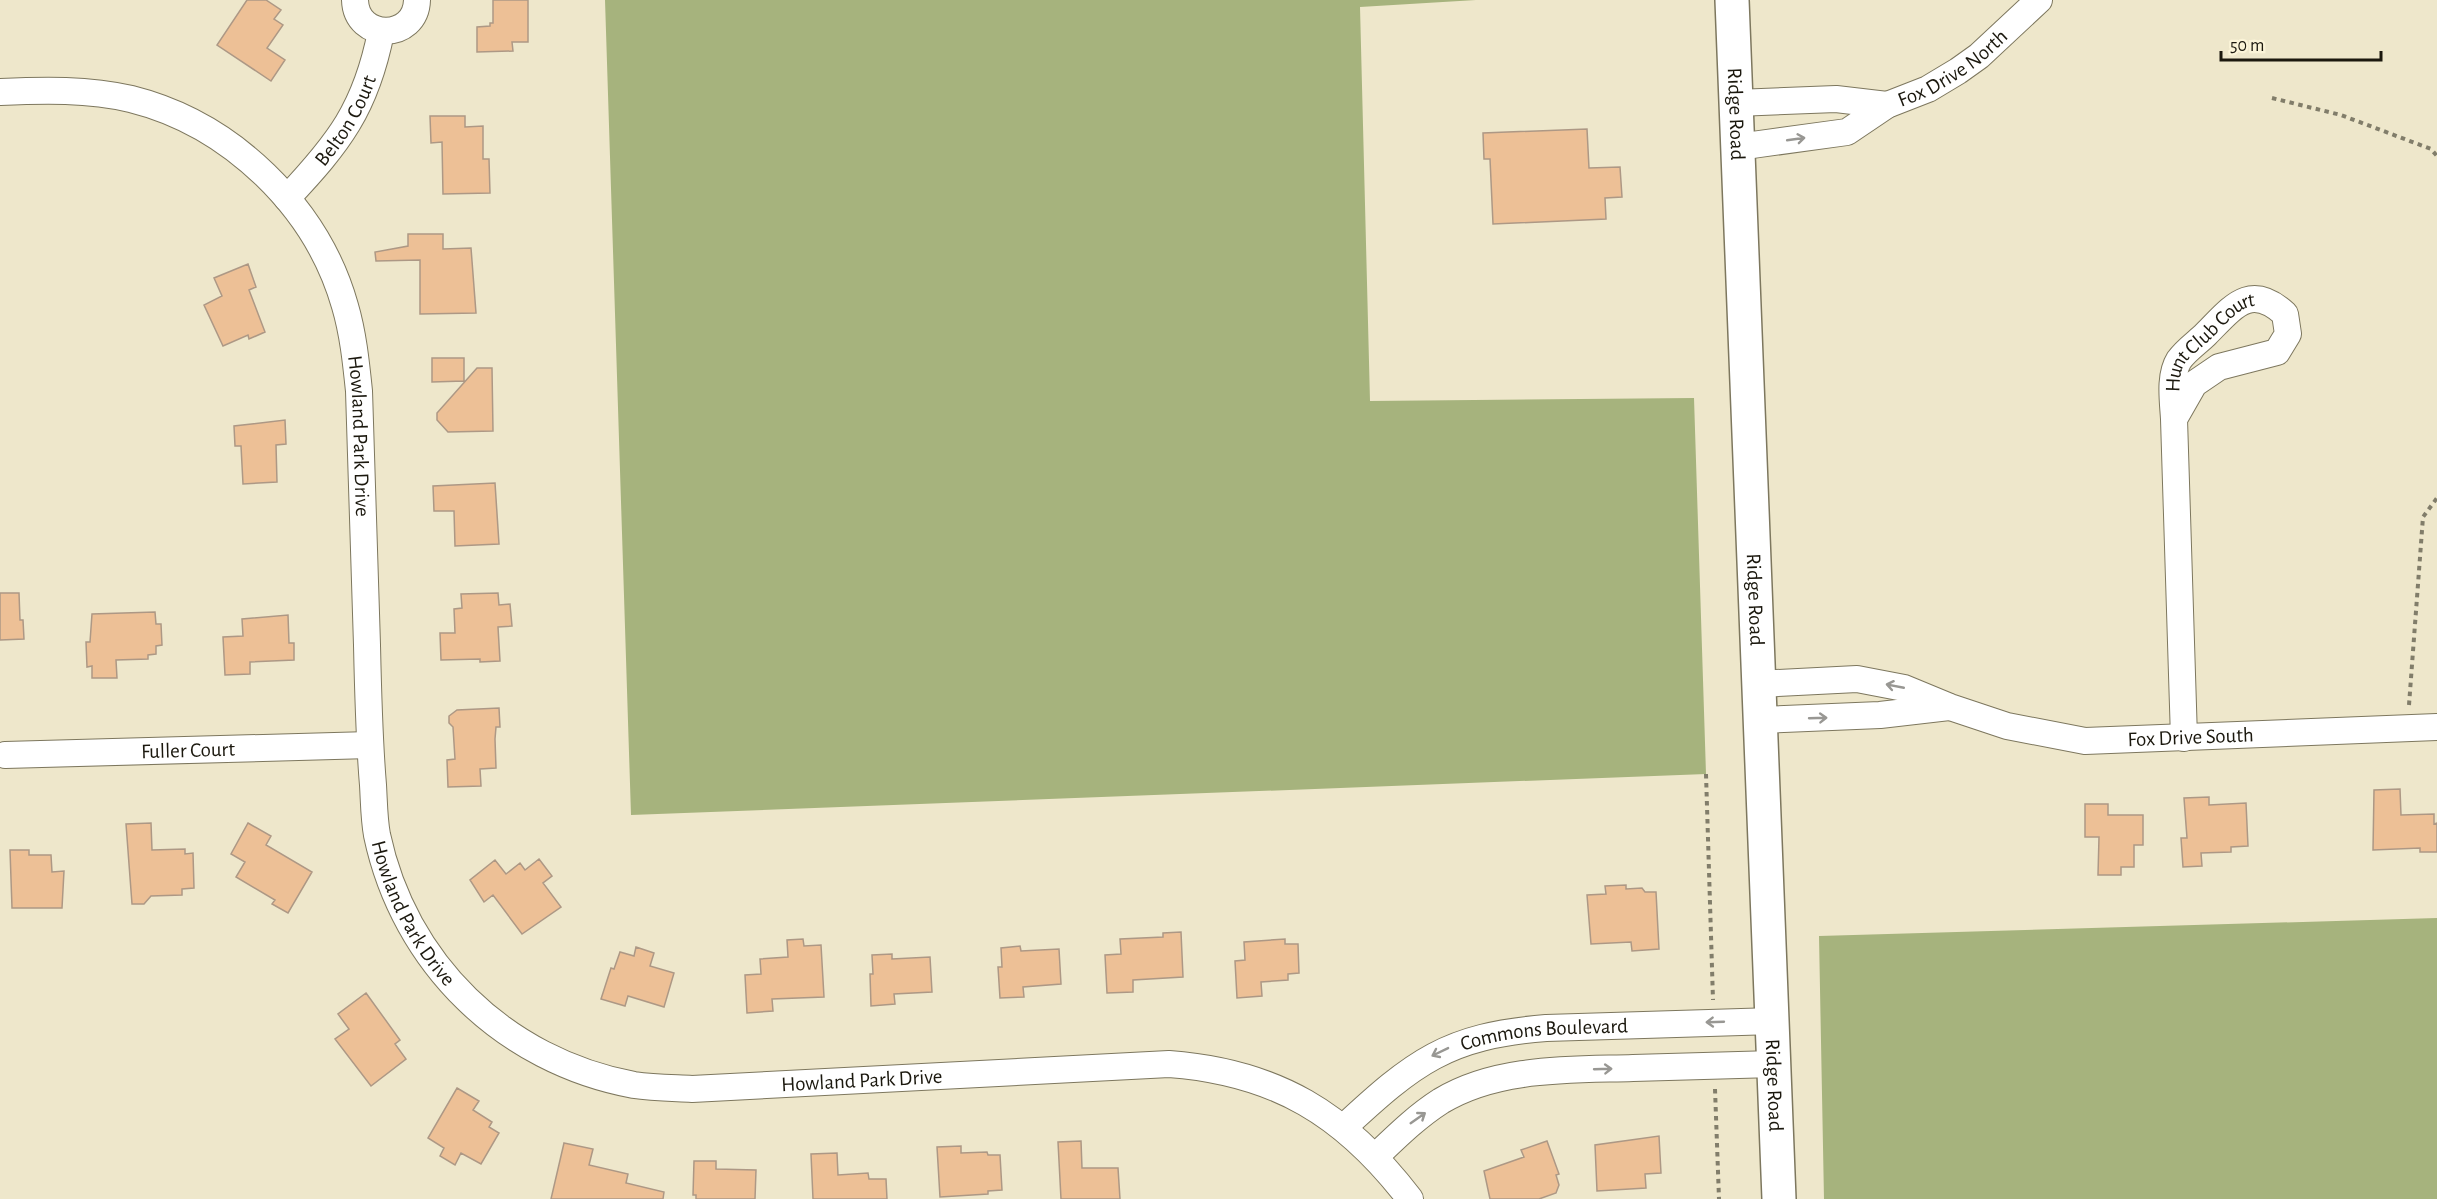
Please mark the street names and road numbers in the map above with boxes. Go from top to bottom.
street label: Fox Drive North [1895,25,2012,111]
street label: Ridge Road [1724,67,1748,161]
street label: Belton Court [311,72,380,170]
street label: Hunt Club Court [2162,289,2256,392]
street label: Howland Park Drive [344,354,373,517]
street label: Ridge Road [1743,553,1767,646]
street label: Fox Drive South [2127,724,2254,750]
street label: Fuller Court [141,739,236,762]
street label: Howland Park Drive [368,838,459,990]
street label: Commons Boulevard [1458,1015,1628,1055]
street label: Ridge Road [1762,1038,1786,1132]
street label: Howland Park Drive [781,1066,943,1095]

